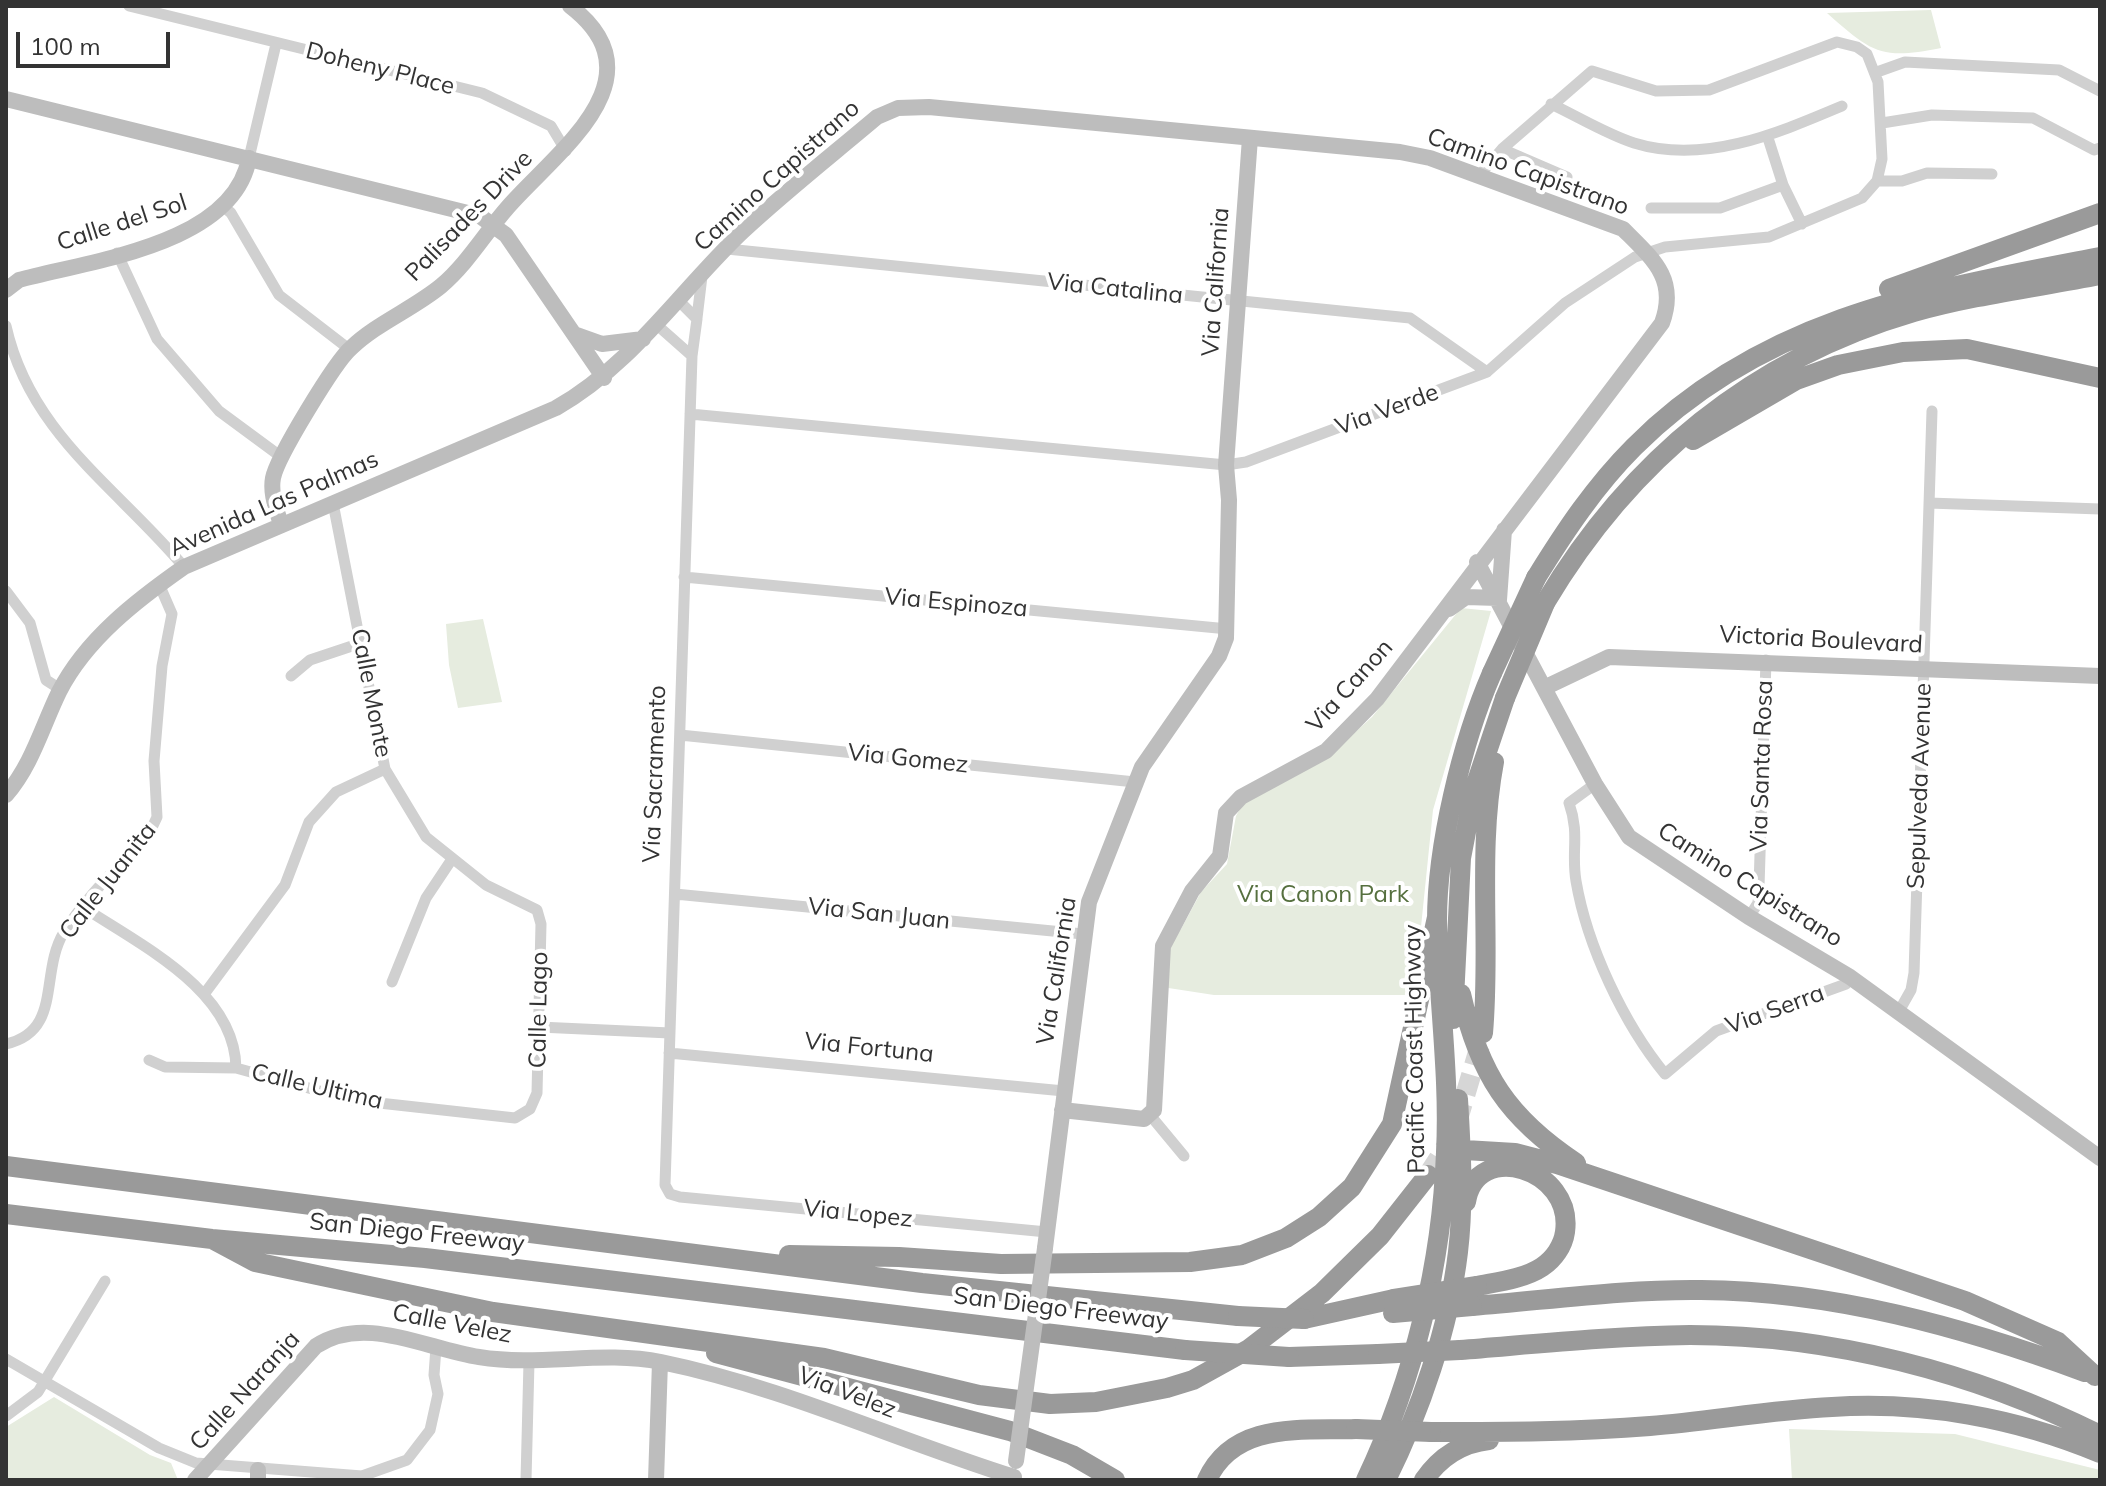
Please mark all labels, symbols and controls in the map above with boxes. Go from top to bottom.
scale bar [20,16,174,66]
text: 100 m [30,31,101,61]
street label: Doheny Place [303,37,457,101]
street label: Camino Capistrano [688,94,866,258]
street label: Camino Capistrano [1423,122,1633,222]
street label: Palisades Drive [399,145,539,287]
street label: Calle del Sol [53,188,191,258]
street label: Via California [1196,207,1236,357]
street label: Via Catalina [1046,268,1184,310]
street label: Via Verde [1332,378,1442,442]
street label: Avenida Las Palmas [165,445,383,563]
street label: Via Espinoza [883,582,1029,624]
street label: Victoria Boulevard [1718,620,1924,660]
street label: Calle Monte [344,626,398,760]
street label: Via Canon [1301,633,1399,739]
street label: Via Santa Rosa [1745,680,1779,852]
street label: Sepulveda Avenue [1902,682,1938,890]
street label: Via Sacramento [638,685,672,863]
street label: Via Gomez [846,738,970,780]
street label: Camino Capistrano [1652,816,1848,954]
street label: Calle Juanita [54,817,162,945]
park label: Via Canon Park [1237,881,1409,909]
street label: Via San Juan [806,892,952,936]
street label: Via California [1031,895,1083,1047]
street label: Pacific Coast Highway [1398,924,1432,1174]
street label: Calle Lago [524,951,554,1069]
street label: Via Serra [1722,979,1828,1041]
street label: Via Fortuna [803,1027,935,1069]
street label: Calle Ultima [248,1058,386,1116]
street label: Via Lopez [802,1194,914,1234]
street label: San Diego Freeway [308,1207,526,1259]
street label: San Diego Freeway [952,1282,1170,1336]
street label: Calle Velez [390,1298,514,1350]
street label: Calle Naranja [184,1325,306,1457]
street label: Via Velez [794,1361,900,1425]

